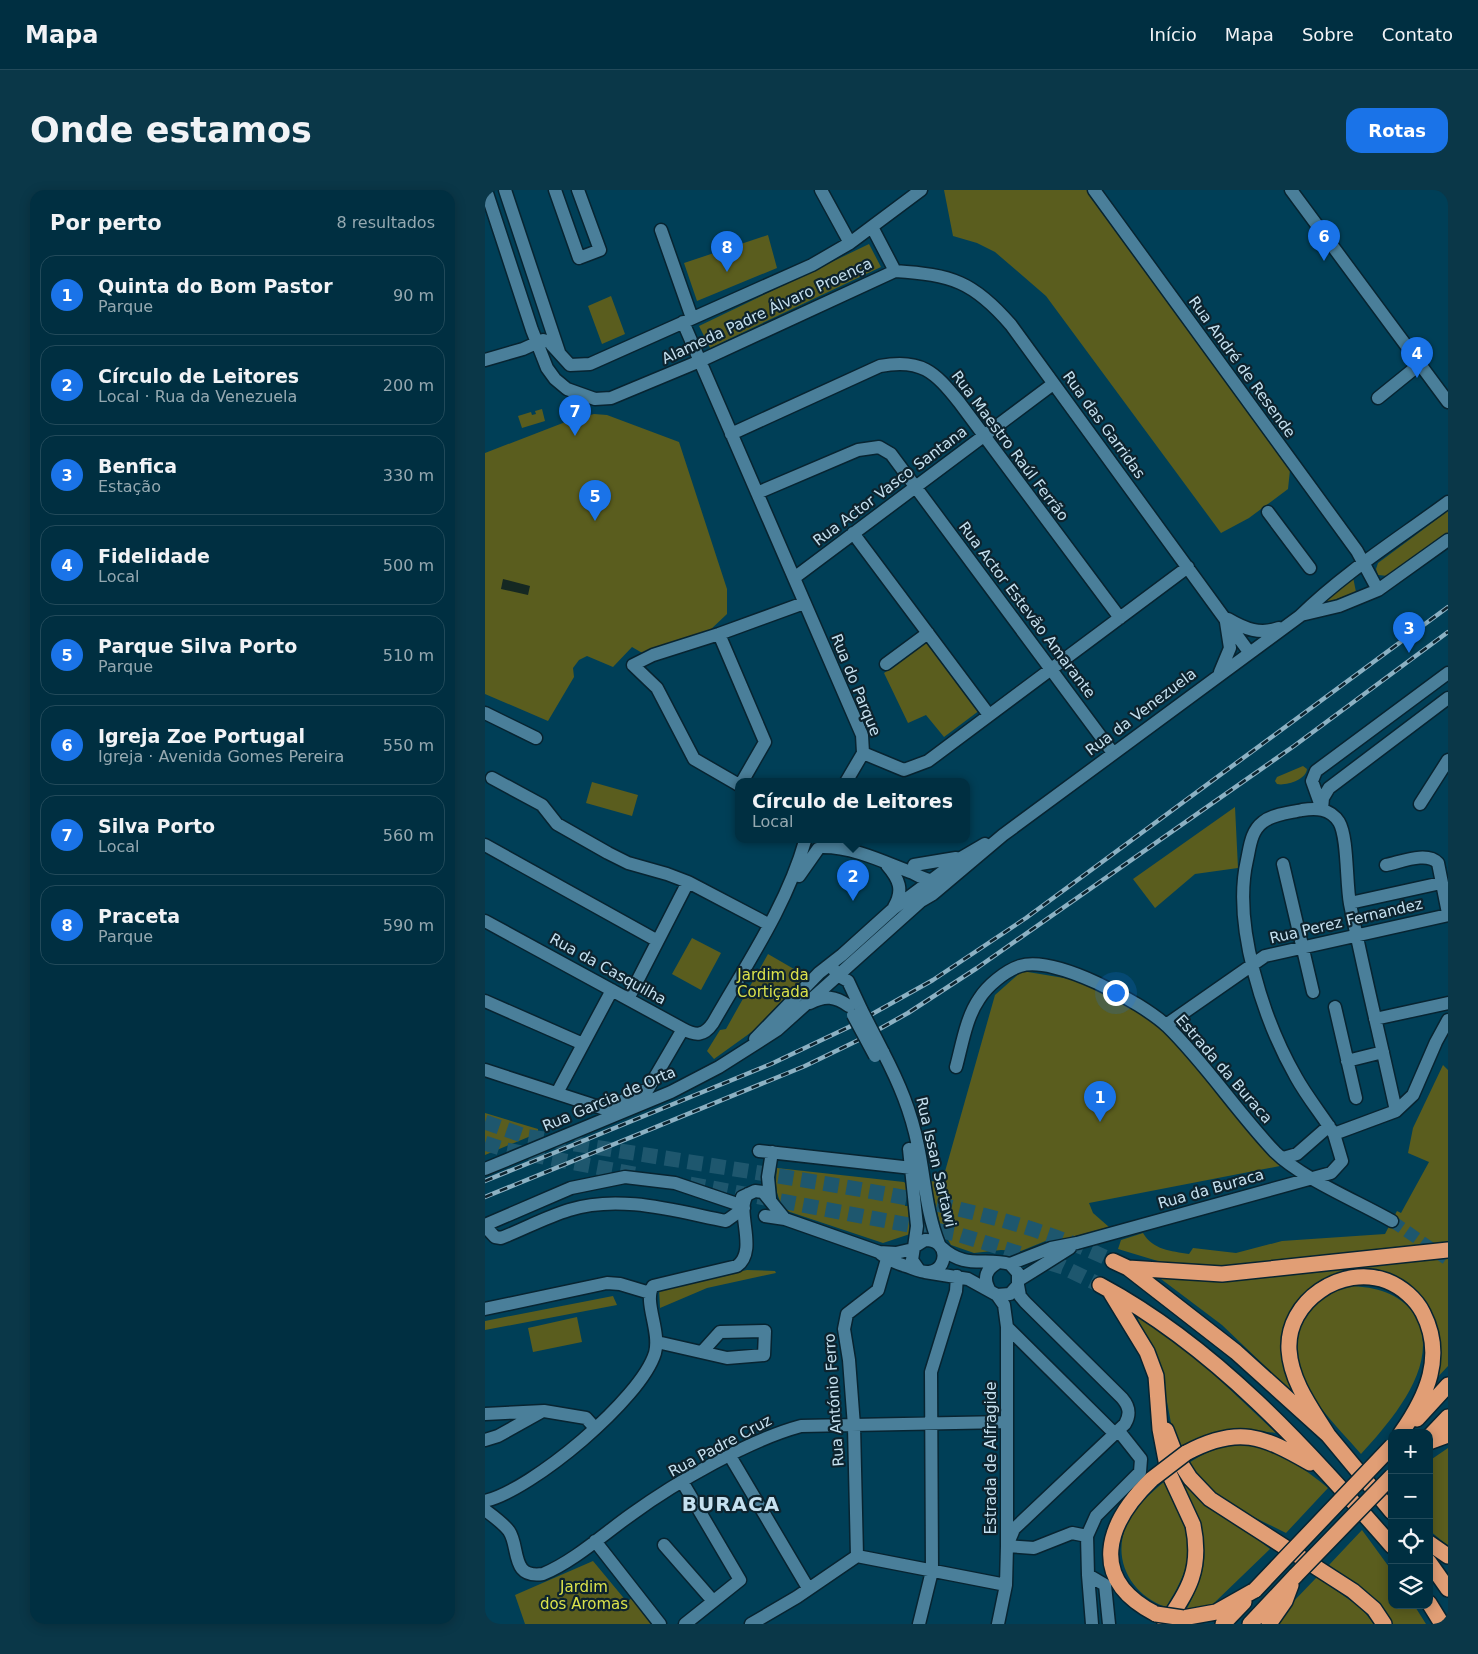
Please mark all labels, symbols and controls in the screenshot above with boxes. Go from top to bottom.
text: Mapa [25,21,98,49]
text: Início [1149,24,1197,45]
text: Mapa [1225,24,1274,45]
text: Sobre [1302,24,1354,45]
text: Contato [1382,24,1453,45]
button: Rotas [1346,108,1448,153]
text: Onde estamos [30,110,312,150]
text: Por perto [50,211,162,235]
text: 8 resultados [336,213,435,232]
pin: 6 [1308,220,1340,261]
pin: 8 [711,231,743,272]
street label: Alameda Padre Álvaro Proença [658,253,875,368]
text: Quinta do Bom Pastor [98,275,333,297]
text: 1 [61,286,73,305]
text: 90 m [393,286,434,305]
street label: Rua André de Resende [1185,293,1299,441]
text: Parque [98,297,153,316]
pin: 4 [1401,337,1433,378]
text: Círculo de Leitores [98,365,299,387]
street label: Rua Maestro Raúl Ferrão [948,367,1072,525]
street label: Rua das Garridas [1059,368,1149,482]
text: 2 [61,376,73,395]
text: 200 m [383,376,434,395]
text: Local · Rua da Venezuela [98,387,297,406]
pin: 7 [559,395,591,436]
street label: Rua Actor Vasco Santana [810,422,970,550]
text: Benfica [98,455,177,477]
text: 3 [61,466,73,485]
text: 330 m [383,466,434,485]
text: Estação [98,477,161,496]
pin: 5 [579,480,611,521]
street label: Rua Actor Estevão Amarante [955,518,1099,702]
text: Fidelidade [98,545,210,567]
text: 4 [61,556,73,575]
text: 500 m [383,556,434,575]
text: Local [98,567,139,586]
pin: 3 [1393,612,1425,653]
street label: Rua do Parque [827,631,885,739]
text: Parque Silva Porto [98,635,297,657]
text: 5 [61,646,73,665]
text: 510 m [383,646,434,665]
text: Parque [98,657,153,676]
street label: Rua da Venezuela [1082,665,1200,759]
text: Igreja Zoe Portugal [98,725,305,747]
text: 6 [61,736,73,755]
text: 550 m [383,736,434,755]
text: Igreja · Avenida Gomes Pereira [98,747,344,766]
popup [735,778,970,843]
text: Círculo de Leitores [752,790,953,812]
text: Local [752,812,793,831]
text: Silva Porto [98,815,215,837]
text: 7 [61,826,73,845]
text: 560 m [383,826,434,845]
text: Local [98,837,139,856]
pin: 2 [837,860,869,901]
street label: Rua Perez Fernandez [1268,895,1424,947]
text: Praceta [98,905,180,927]
text: 8 [61,916,73,935]
text: 590 m [383,916,434,935]
text: Parque [98,927,153,946]
street label: Rua da Casquilha [547,930,669,1008]
park label: Jardim da Cortiçada [736,966,809,1001]
your location [1103,980,1129,1006]
street label: Estrada da Buraca [1172,1011,1276,1127]
street label: Rua Garcia de Orta [540,1063,678,1135]
pin: 1 [1084,1081,1116,1122]
street label: Rua Issan Sartawi [912,1095,960,1229]
street label: Rua da Buraca [1156,1165,1266,1213]
street label: Rua António Ferro [820,1333,848,1467]
street label: Estrada de Alfragide [982,1381,1000,1535]
street label: Rua Padre Cruz [665,1411,775,1481]
map controls [1388,1429,1433,1609]
button: + [1388,1429,1433,1474]
button: − [1388,1474,1433,1519]
district label: BURACA [682,1492,780,1516]
button: locate [1388,1519,1433,1564]
button: layers [1388,1564,1433,1609]
park label: Jardim dos Aromas [540,1578,628,1613]

